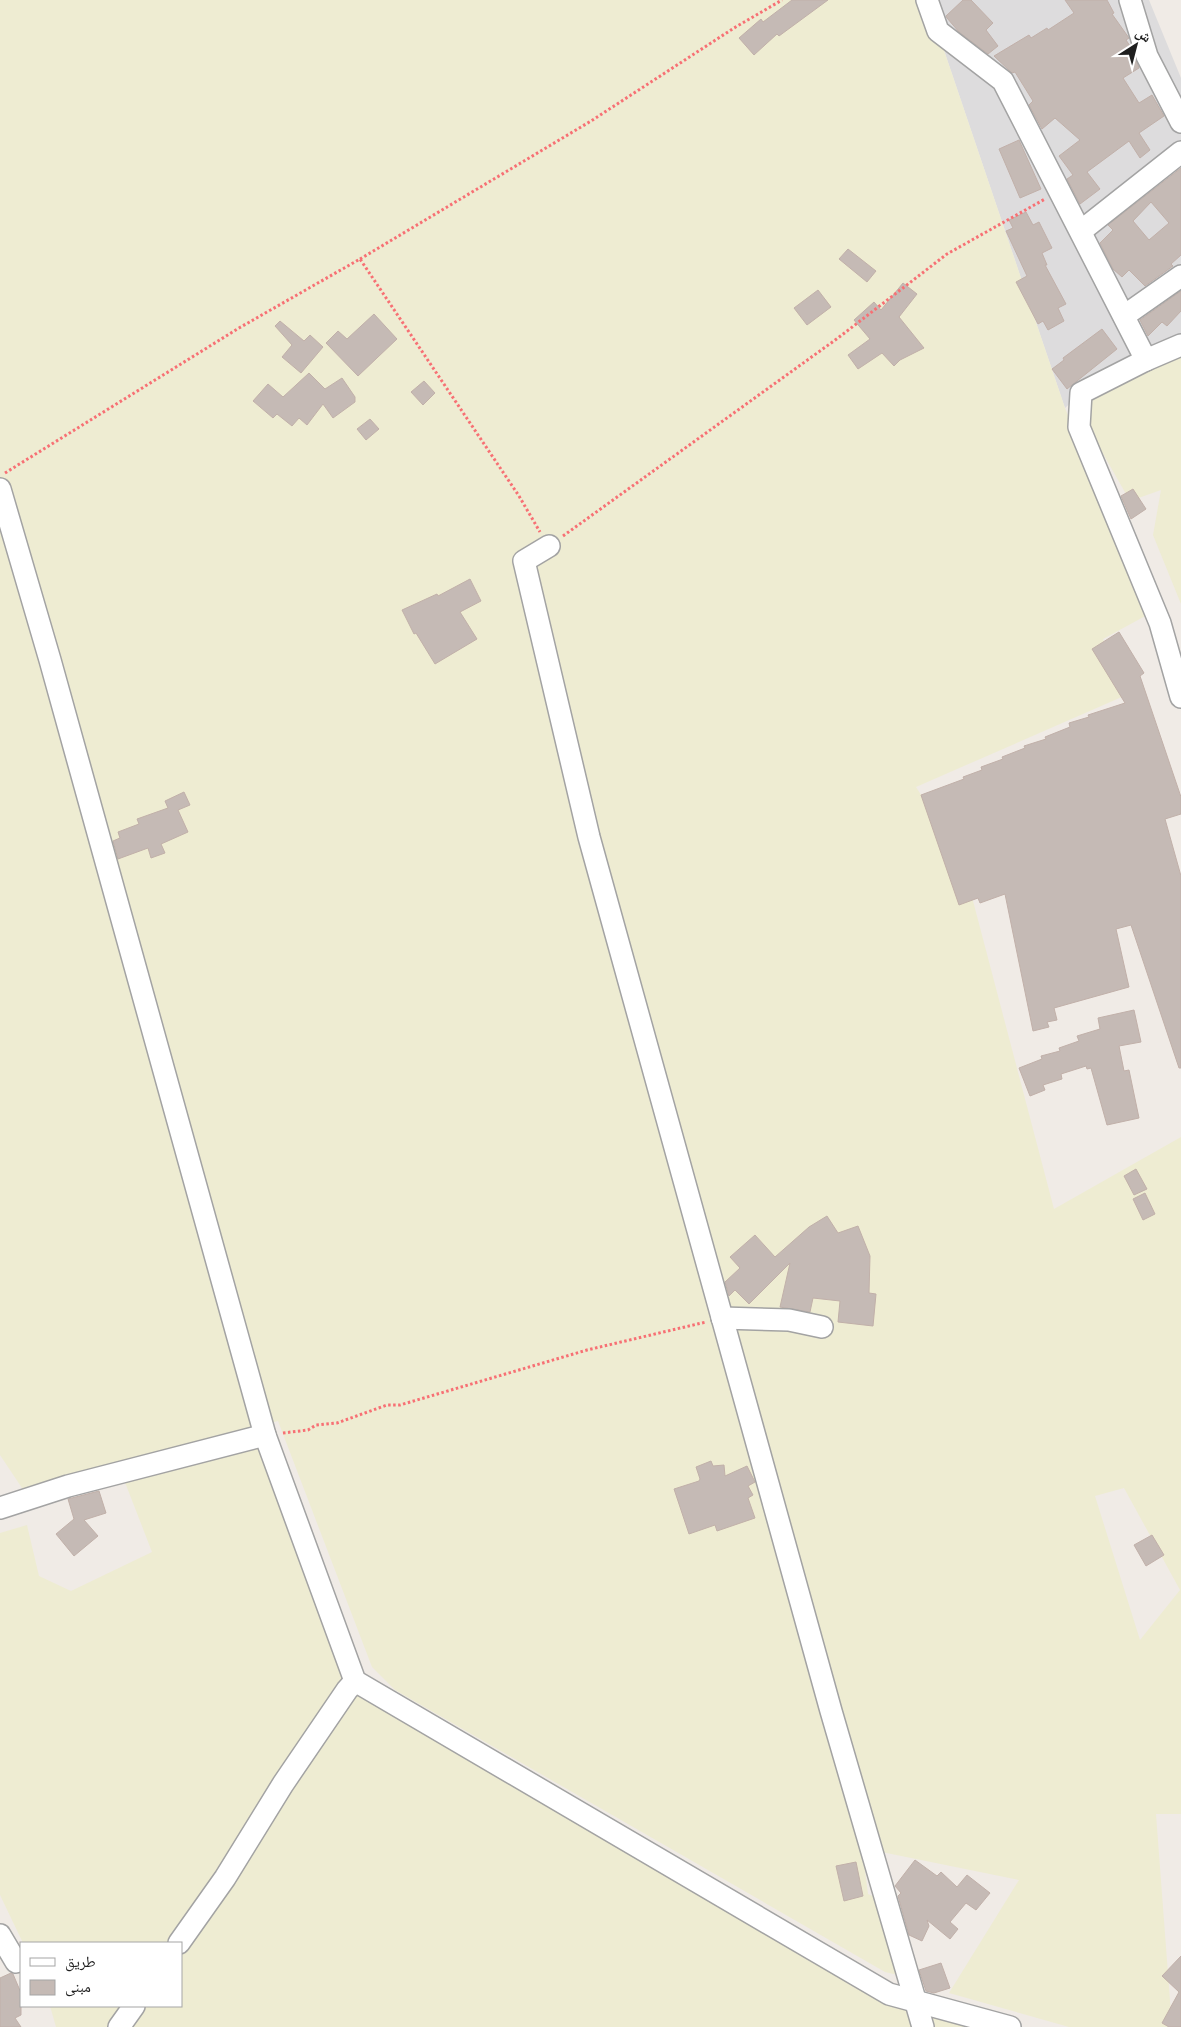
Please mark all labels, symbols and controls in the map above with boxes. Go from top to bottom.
north arrow [1111,20,1161,70]
text: ش [1132,22,1156,47]
legend [20,1942,182,2007]
text: طريق [65,1951,96,1972]
text: مبنى [65,1976,91,1997]

